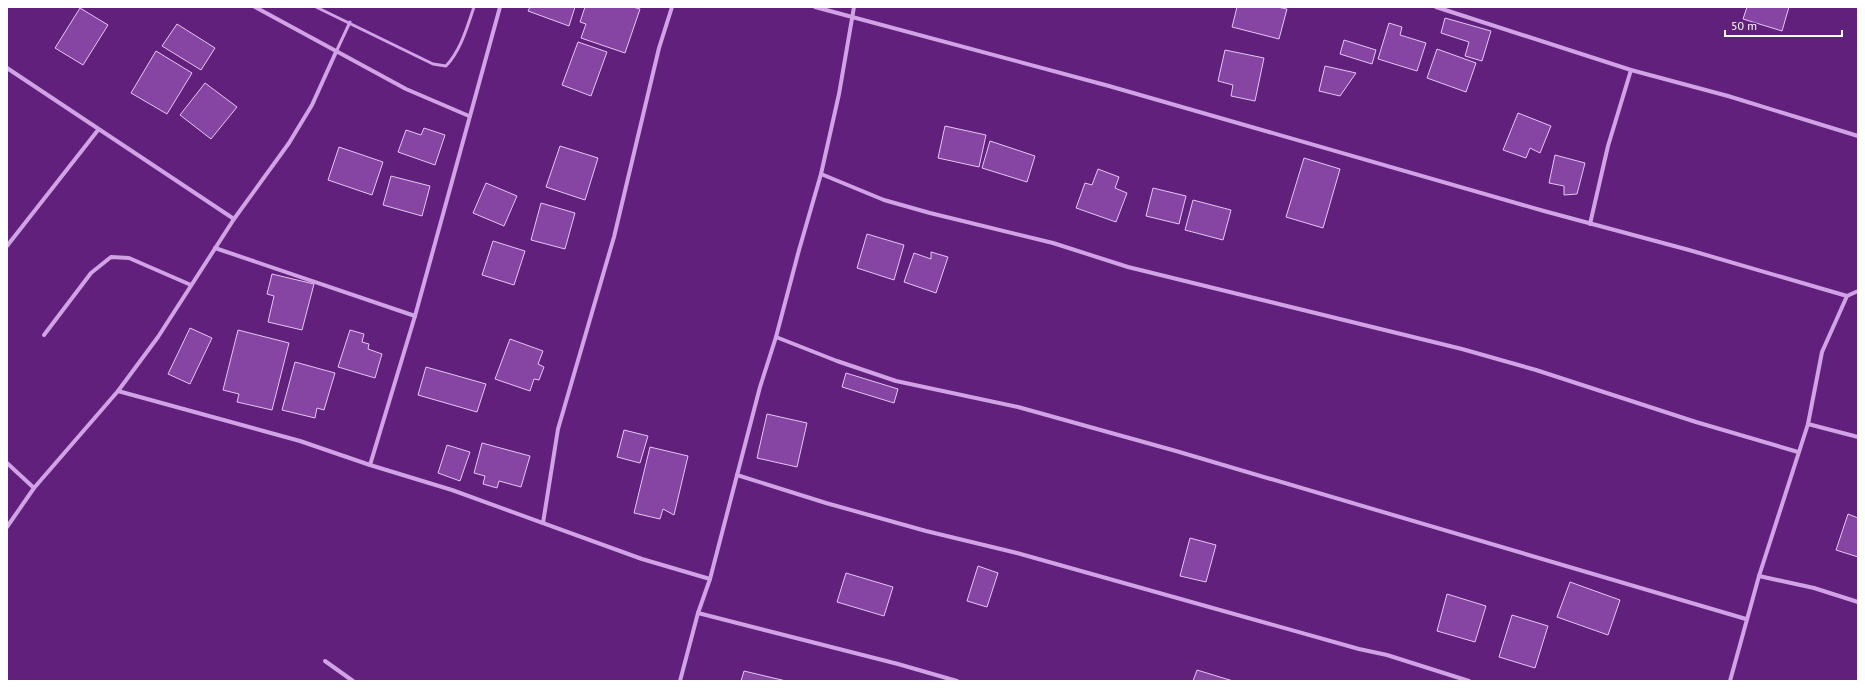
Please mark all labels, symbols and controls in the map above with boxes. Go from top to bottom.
scale bar [1725,12,1842,38]
text: 50 m [1731,18,1757,33]

